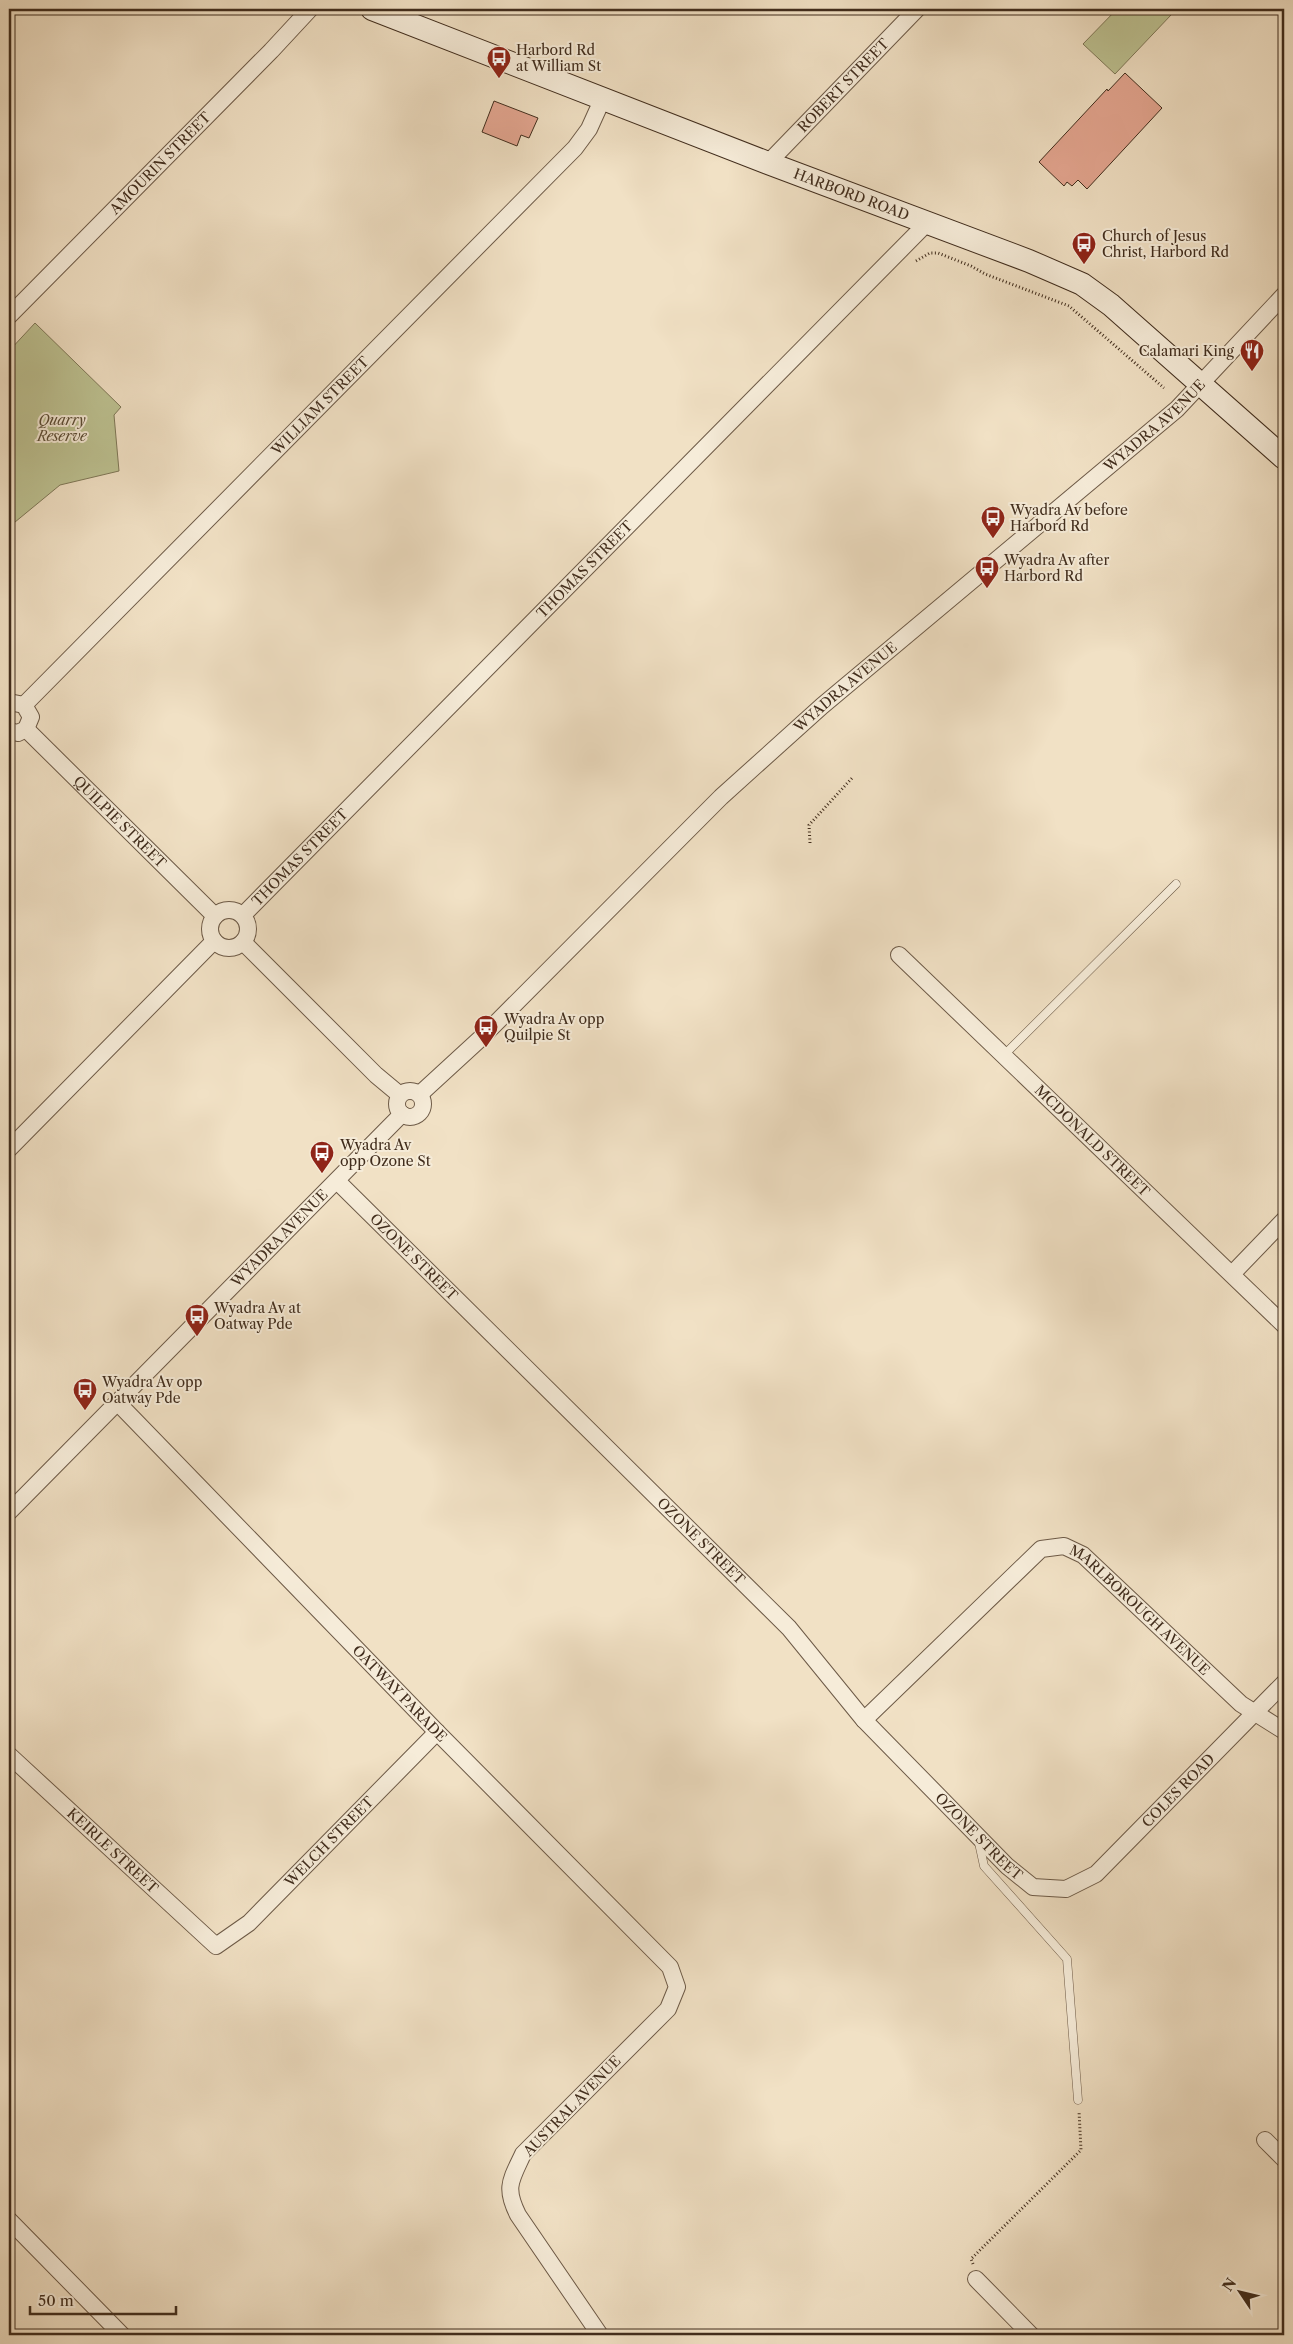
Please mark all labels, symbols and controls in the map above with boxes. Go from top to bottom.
street label: ROBERT STREET [794,34,893,136]
place label: Harbord Rd at William St [516,41,601,75]
bus stop icon: Harbord Rd at William St [486,45,512,79]
street label: AMOURIN STREET [105,108,215,219]
street label: HARBORD ROAD [791,164,912,224]
place label: Church of Jesus Christ, Harbord Rd [1102,227,1229,261]
bus stop icon: Church of Jesus Christ, Harbord Rd [1071,231,1097,265]
restaurant icon: Calamari King [1239,338,1265,372]
place label: Calamari King [1139,342,1235,360]
street label: WILLIAM STREET [267,352,373,459]
street label: WYADRA AVENUE [1099,376,1209,476]
park label: Quarry Reserve [36,411,88,445]
place label: Wyadra Av before Harbord Rd [1009,501,1128,535]
bus stop icon: Wyadra Av before Harbord Rd [980,505,1006,539]
street label: THOMAS STREET [533,517,637,622]
place label: Wyadra Av after Harbord Rd [1003,551,1109,585]
bus stop icon: Wyadra Av after Harbord Rd [974,555,1000,589]
street label: WYADRA AVENUE [789,638,901,737]
street label: QUILPIE STREET [70,772,170,872]
street label: THOMAS STREET [248,805,352,910]
place label: Wyadra Av opp Quilpie St [503,1010,604,1044]
bus stop icon: Wyadra Av opp Quilpie St [473,1014,499,1048]
street label: MCDONALD STREET [1031,1081,1154,1200]
place label: Wyadra Av opp Ozone St [339,1136,431,1170]
bus stop icon: Wyadra Av opp Ozone St [309,1140,335,1174]
street label: WYADRA AVENUE [227,1185,332,1291]
street label: OZONE STREET [366,1210,462,1305]
place label: Wyadra Av at Oatway Pde [213,1299,301,1333]
bus stop icon: Wyadra Av at Oatway Pde [184,1303,210,1337]
place label: Wyadra Av opp Oatway Pde [101,1373,202,1407]
bus stop icon: Wyadra Av opp Oatway Pde [72,1377,98,1411]
street label: OZONE STREET [653,1494,749,1589]
street label: MARLBOROUGH AVENUE [1067,1541,1214,1679]
street label: OATWAY PARADE [349,1641,451,1746]
street label: COLES ROAD [1138,1750,1218,1831]
street label: OZONE STREET [931,1789,1027,1884]
street label: WELCH STREET [280,1792,378,1891]
street label: KEIRLE STREET [63,1804,162,1897]
street label: AUSTRAL AVENUE [519,2052,625,2161]
north arrow [1216,2266,1266,2316]
text: N [1218,2274,1240,2295]
scale bar [30,2284,176,2316]
text: 50 m [38,2291,74,2310]

